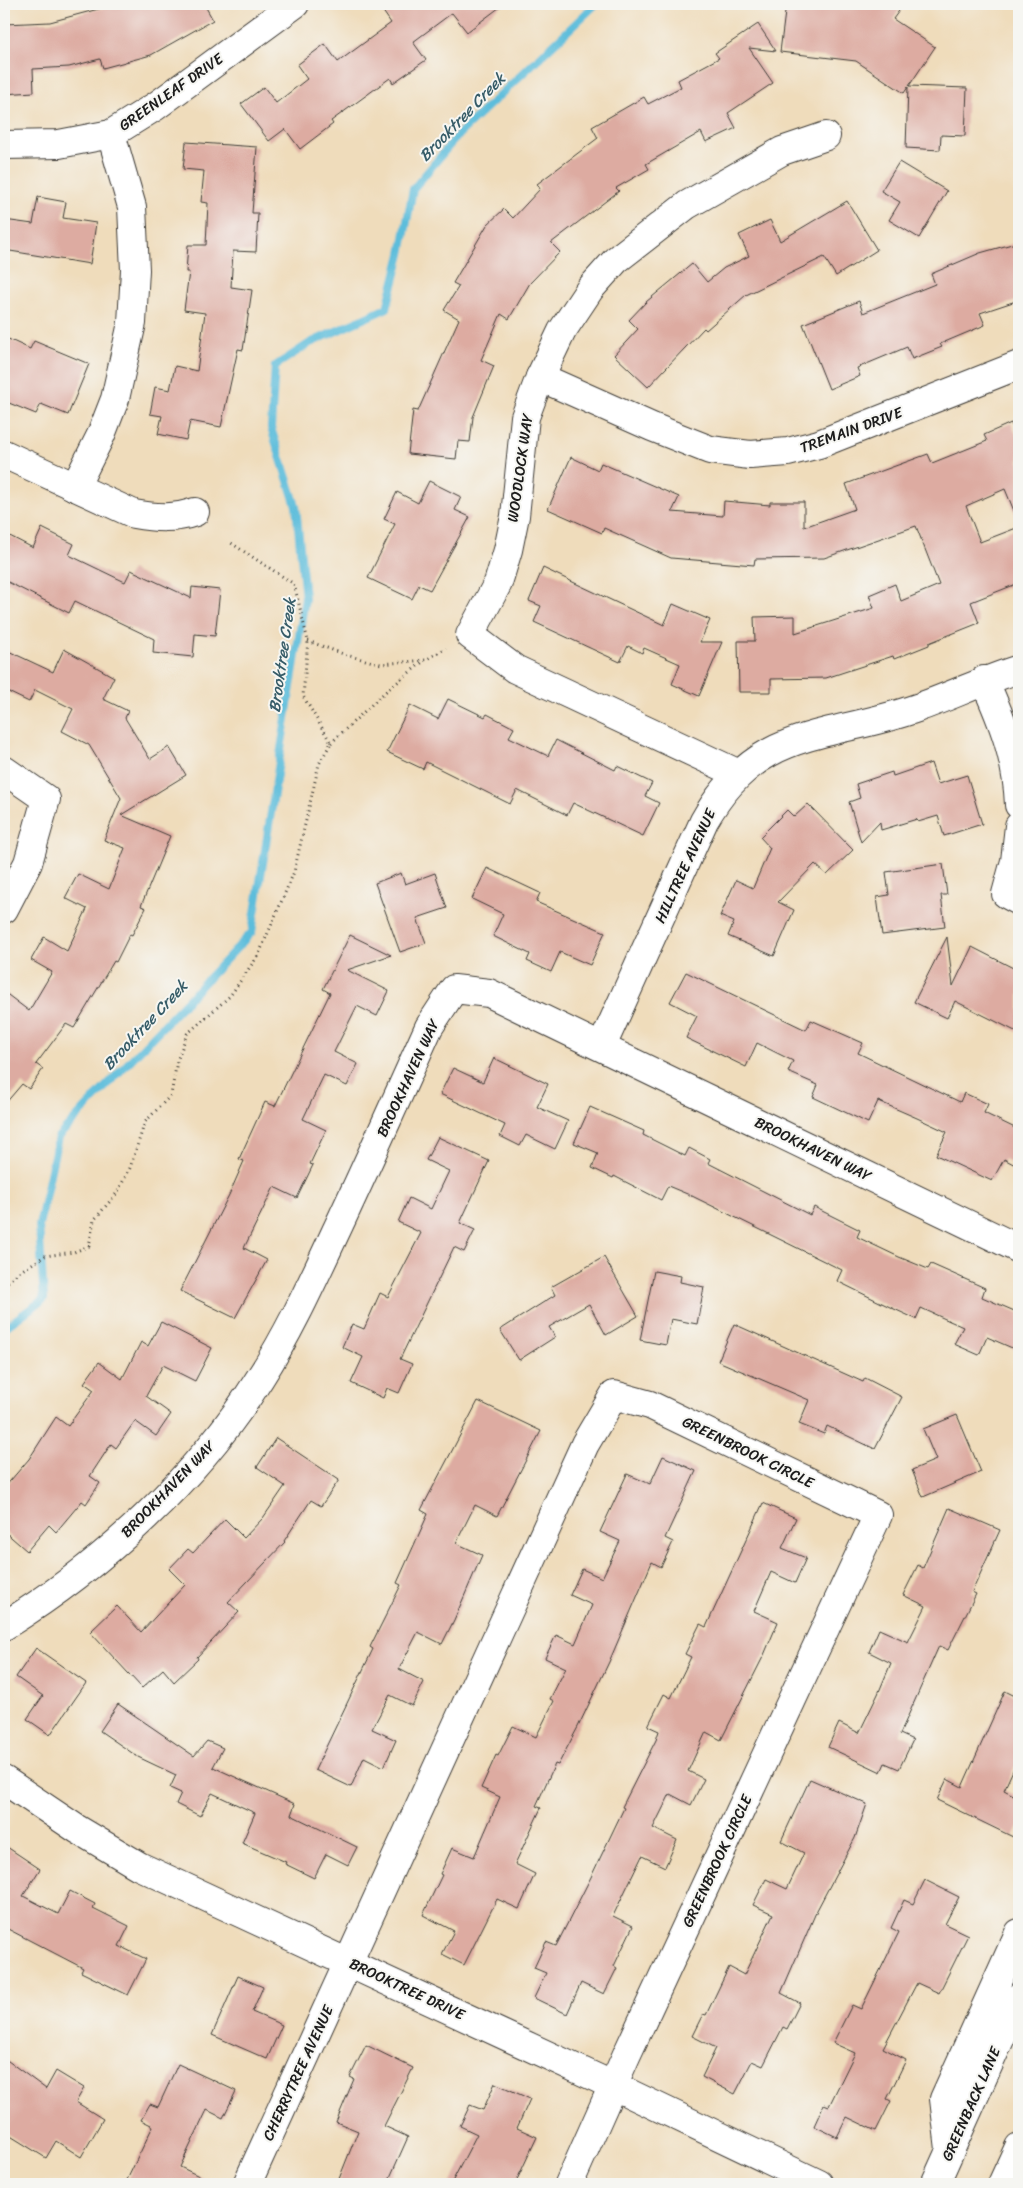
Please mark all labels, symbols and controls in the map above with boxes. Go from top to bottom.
street label: GREENLEAF DRIVE [113,45,230,138]
water label: Brooktree Creek [411,64,514,169]
street label: TREMAIN DRIVE [796,399,908,461]
street label: WOODLOCK WAY [500,410,541,524]
water label: Brooktree Creek [260,594,305,714]
street label: HILLTREE AVENUE [647,803,724,928]
water label: Brooktree Creek [95,972,196,1077]
street label: BROOKHAVEN WAY [369,1014,447,1141]
street label: BROOKHAVEN WAY [750,1109,877,1189]
street label: GREENBROOK CIRCLE [678,1409,820,1496]
street label: BROOKHAVEN WAY [114,1434,222,1544]
street label: GREENBROOK CIRCLE [675,1789,760,1932]
street label: BROOKTREE DRIVE [345,1951,471,2028]
street label: CHERRYTREE AVENUE [255,1999,342,2145]
street label: GREENBACK LANE [934,2041,1009,2165]

